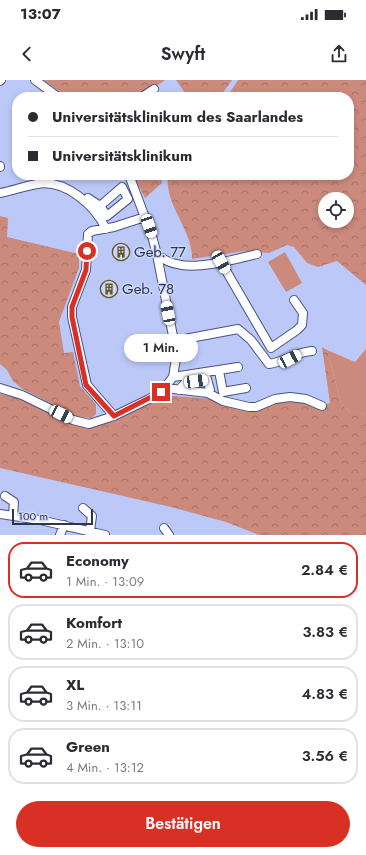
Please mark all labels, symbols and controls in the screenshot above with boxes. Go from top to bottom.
text: 13:07 [20,3,61,25]
text: Swyft [161,41,205,67]
icon: back [16,43,38,65]
icon: share [328,43,350,65]
text: Universitätsklinikum des Saarlandes [52,106,303,128]
text: Universitätsklinikum [52,145,192,167]
map controls [318,192,354,228]
button: locate [318,192,354,228]
car [139,213,159,239]
place label: Geb. 77 [134,241,186,263]
route start [78,242,96,260]
building icon: Geb. 77 [111,242,131,262]
car [210,249,232,275]
place label: Geb. 78 [122,278,174,300]
building icon: Geb. 78 [99,279,119,299]
car [160,300,176,326]
callout: 1 Min. [124,334,198,362]
text: 1 Min. [143,338,179,357]
car [277,348,303,370]
car [183,373,209,389]
route end [152,383,170,401]
car [48,403,74,425]
scale bar [12,507,93,526]
text: 100 m [18,508,48,524]
text: Economy [66,550,129,572]
icon: car [18,552,54,588]
text: 2.84 € [301,559,348,581]
text: 1 Min. · 13:09 [66,572,144,591]
text: Komfort [66,612,122,634]
icon: car [18,614,54,650]
text: 3.83 € [303,621,348,643]
text: 2 Min. · 13:10 [66,634,144,653]
text: XL [66,674,84,696]
icon: car [18,676,54,712]
text: 4.83 € [301,683,348,705]
text: 3 Min. · 13:11 [66,696,142,715]
text: Green [66,736,110,758]
icon: car [18,738,54,774]
text: 3.56 € [302,745,348,767]
text: 4 Min. · 13:12 [66,758,144,777]
button: Bestätigen [16,801,350,847]

